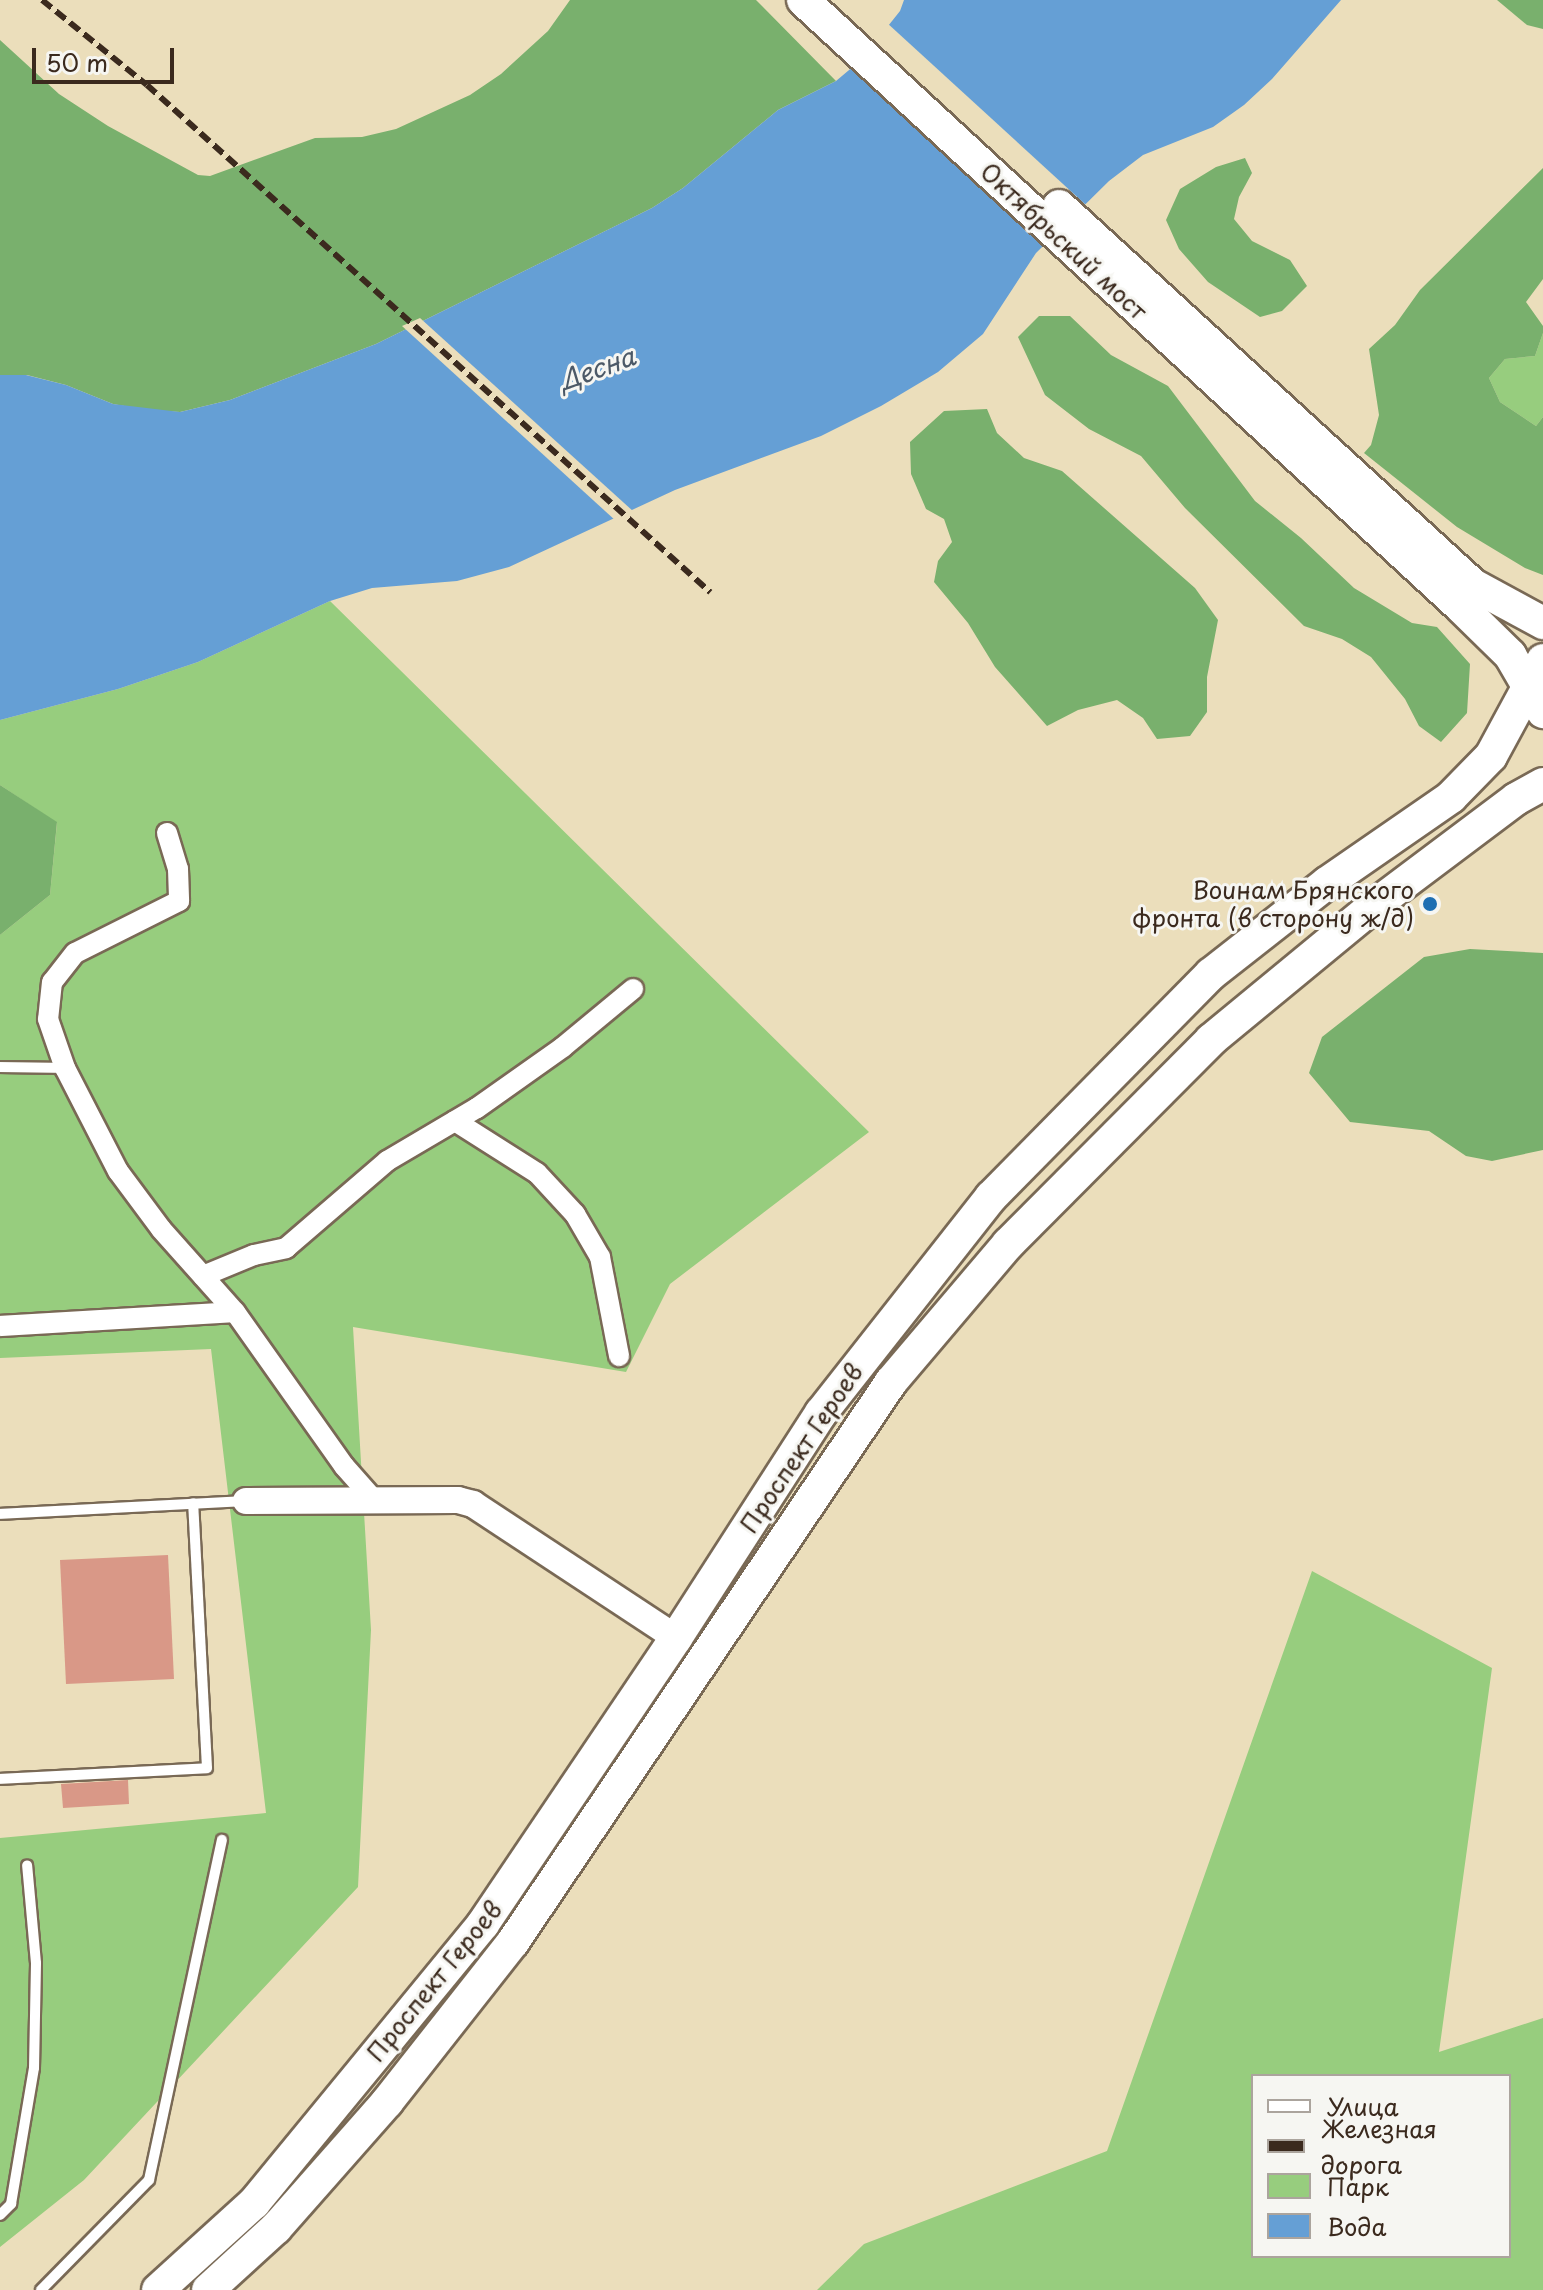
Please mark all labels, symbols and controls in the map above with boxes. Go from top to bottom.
scale bar [36,32,178,82]
text: 50 m [46,44,108,80]
street label: Октябрьский мост [975,156,1153,326]
water label: Десна [555,340,639,396]
place label: Воинам Брянского фронта (в сторону ж/д) [1132,876,1414,932]
marker: Воинам Брянского фронта (в сторону ж/д) [1421,895,1439,913]
street label: Проспект Героев [734,1358,868,1538]
street label: Проспект Героев [360,1895,508,2067]
legend [1251,2074,1511,2258]
text: Улица [1327,2088,1399,2124]
text: Железная дорога [1321,2110,1437,2182]
text: Парк [1327,2168,1389,2204]
text: Вода [1327,2208,1386,2244]

